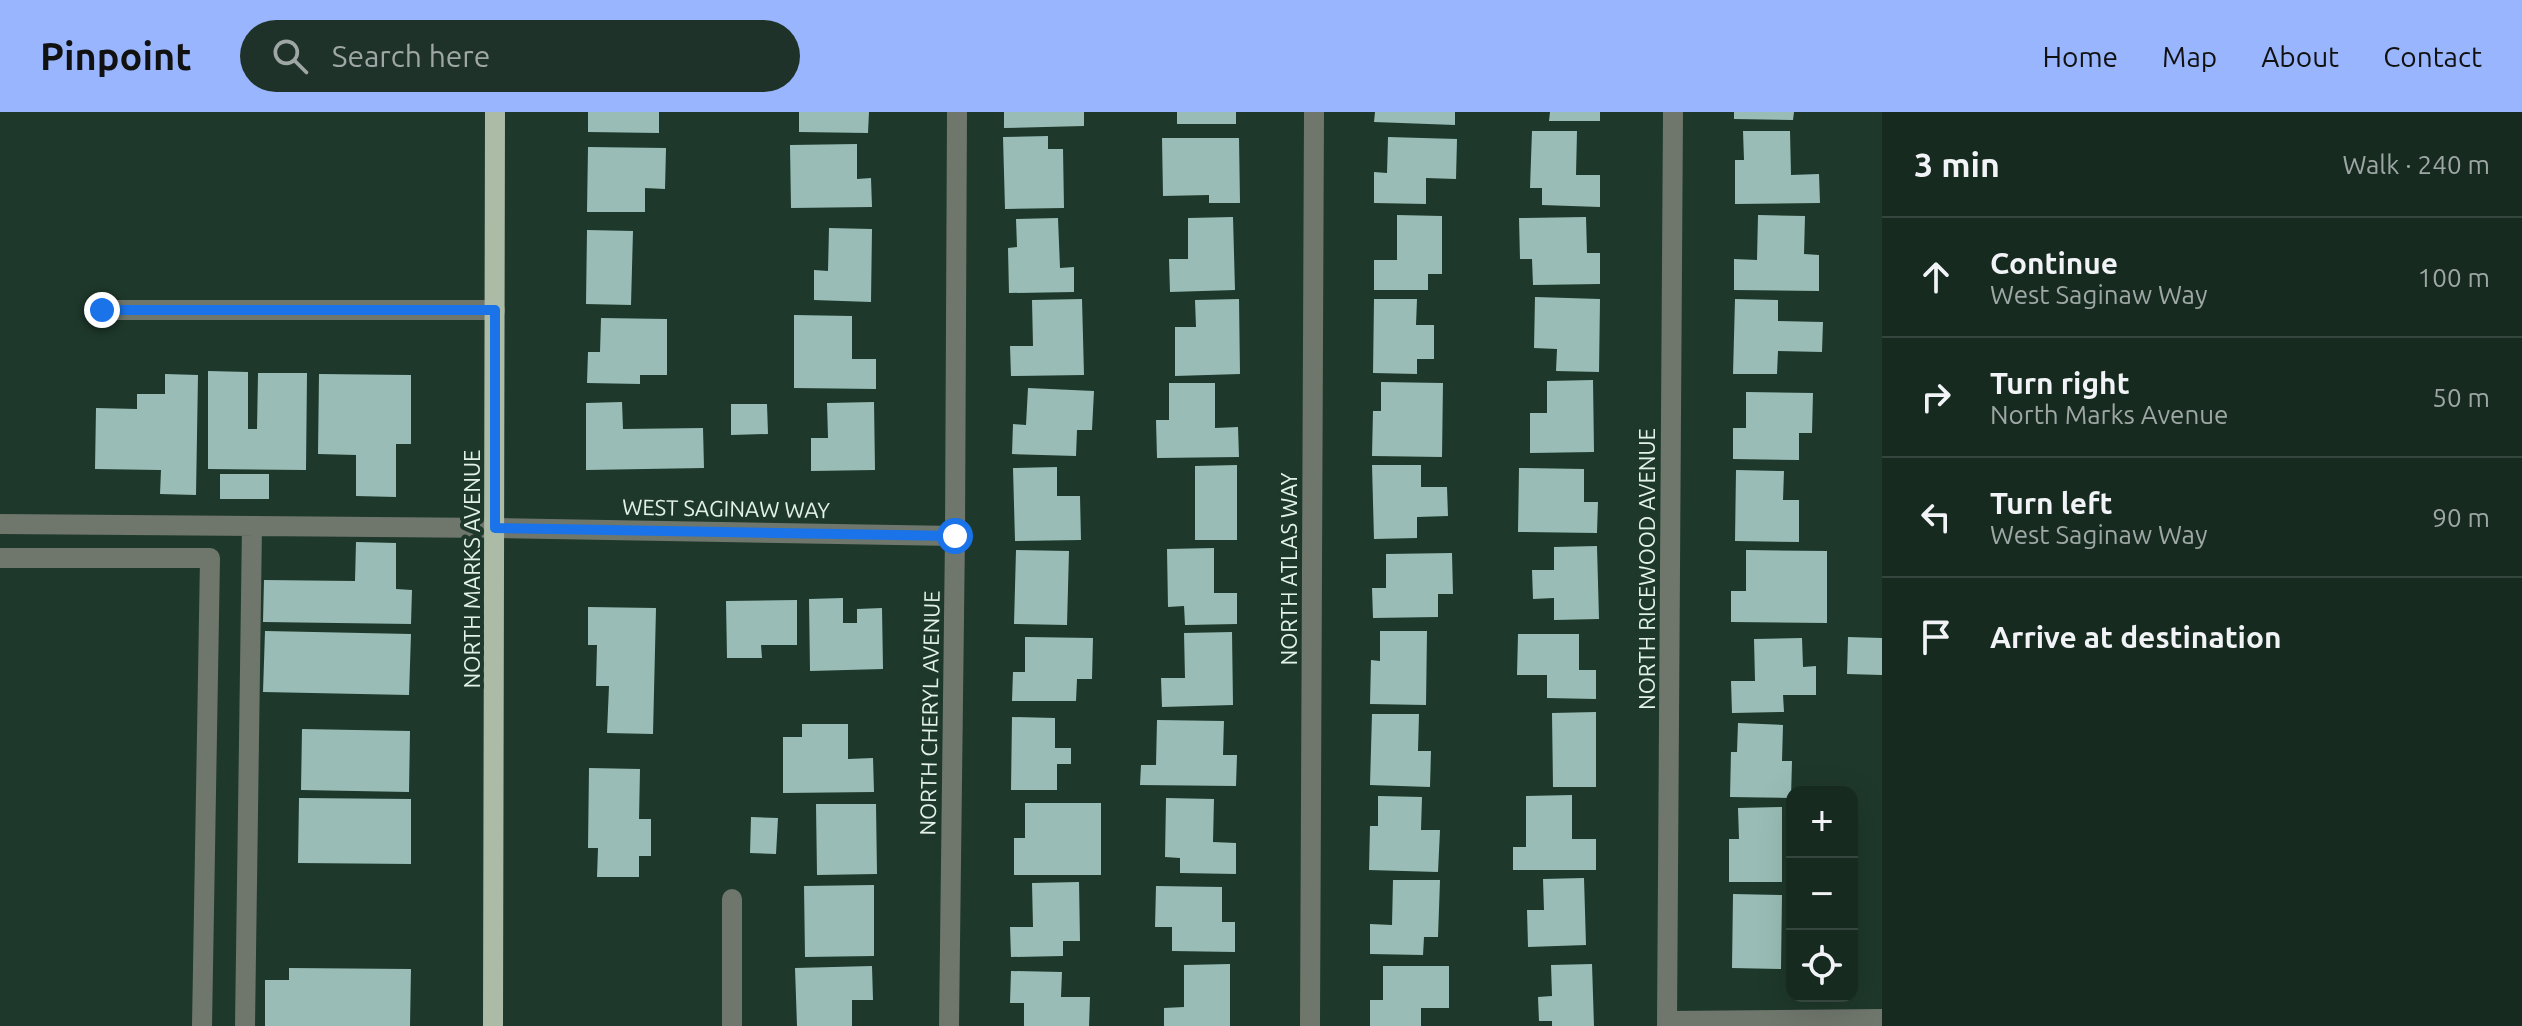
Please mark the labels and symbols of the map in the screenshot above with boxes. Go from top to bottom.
route end [84,292,120,328]
street label: NORTH RICEWOOD AVENUE [1634,428,1659,710]
street label: NORTH MARKS AVENUE [459,450,484,688]
street label: NORTH ATLAS WAY [1276,472,1301,666]
street label: WEST SAGINAW WAY [622,494,830,522]
route start [937,518,973,554]
street label: NORTH CHERYL AVENUE [914,590,944,836]

